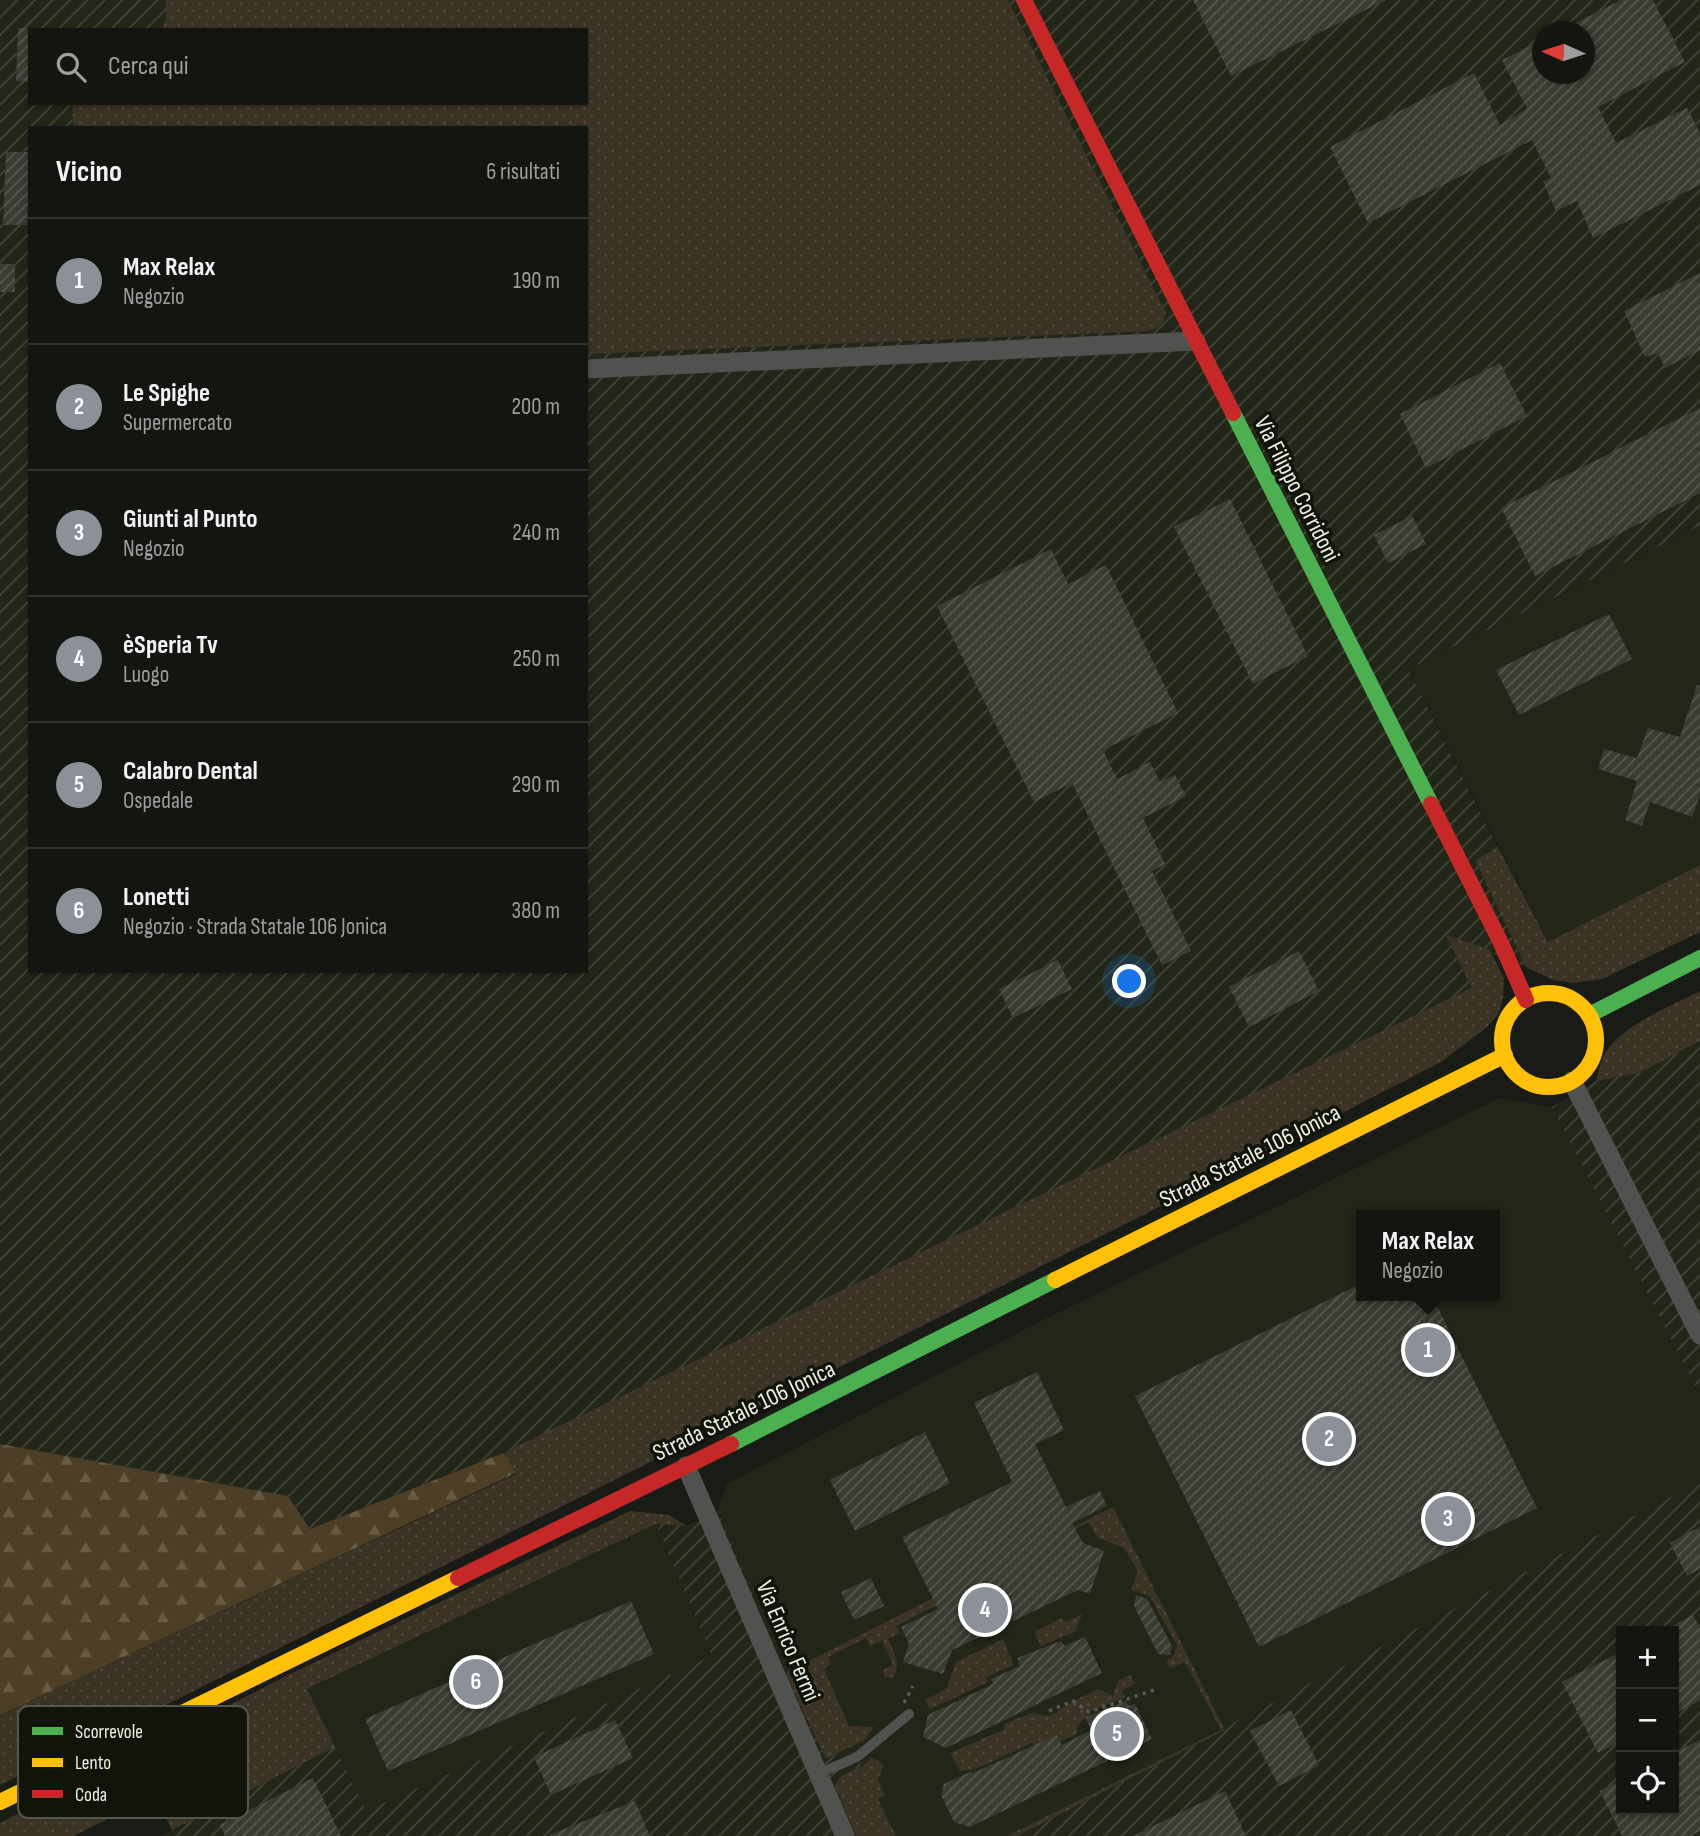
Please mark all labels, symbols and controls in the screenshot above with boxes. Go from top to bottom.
north arrow [1532,21,1595,84]
search box [28,28,588,105]
icon: search [52,48,90,86]
text: Cerca qui [108,51,189,82]
text: Vicino [56,154,122,190]
text: 6 risultati [486,158,560,186]
text: Max Relax [123,252,215,283]
text: 1 [74,267,84,295]
text: 190 m [513,267,560,295]
text: Negozio [123,283,185,311]
text: Le Spighe [123,378,210,409]
text: 2 [74,393,84,421]
text: 200 m [512,393,560,421]
text: Supermercato [123,409,232,437]
street label: Via Filippo Corridoni [1248,411,1346,567]
text: Giunti al Punto [123,504,257,535]
text: 3 [74,519,84,547]
text: 240 m [512,519,560,547]
text: Negozio [123,535,185,563]
text: èSperia Tv [123,630,218,661]
text: 4 [74,645,84,673]
text: 250 m [513,645,560,673]
text: Luogo [123,661,169,689]
text: Calabro Dental [123,756,258,787]
text: 5 [74,771,84,799]
text: 290 m [512,771,560,799]
text: Ospedale [123,787,193,815]
text: Lonetti [123,882,190,913]
text: 6 [74,897,84,925]
text: 380 m [512,897,560,925]
text: Negozio · Strada Statale 106 Jonica [123,913,387,941]
your location [1112,964,1146,998]
street label: Strada Statale 106 Jonica [1155,1098,1345,1214]
popup [1356,1210,1500,1301]
text: Max Relax [1382,1226,1474,1257]
text: Negozio [1382,1257,1443,1285]
pin: 1 [1405,1324,1451,1376]
street label: Strada Statale 106 Jonica [648,1354,840,1468]
pin: 2 [1306,1413,1352,1465]
pin: 3 [1425,1493,1471,1545]
street label: Via Enrico Fermi [750,1576,826,1706]
pin: 4 [962,1584,1008,1636]
map controls [1616,1626,1679,1815]
button: + [1616,1626,1679,1689]
pin: 6 [453,1656,499,1708]
button: − [1616,1689,1679,1752]
legend [18,1706,248,1818]
pin: 5 [1094,1708,1140,1760]
text: Scorrevole [75,1721,143,1744]
text: Lento [75,1752,111,1775]
button: locate [1616,1752,1679,1815]
text: Coda [75,1784,107,1807]

